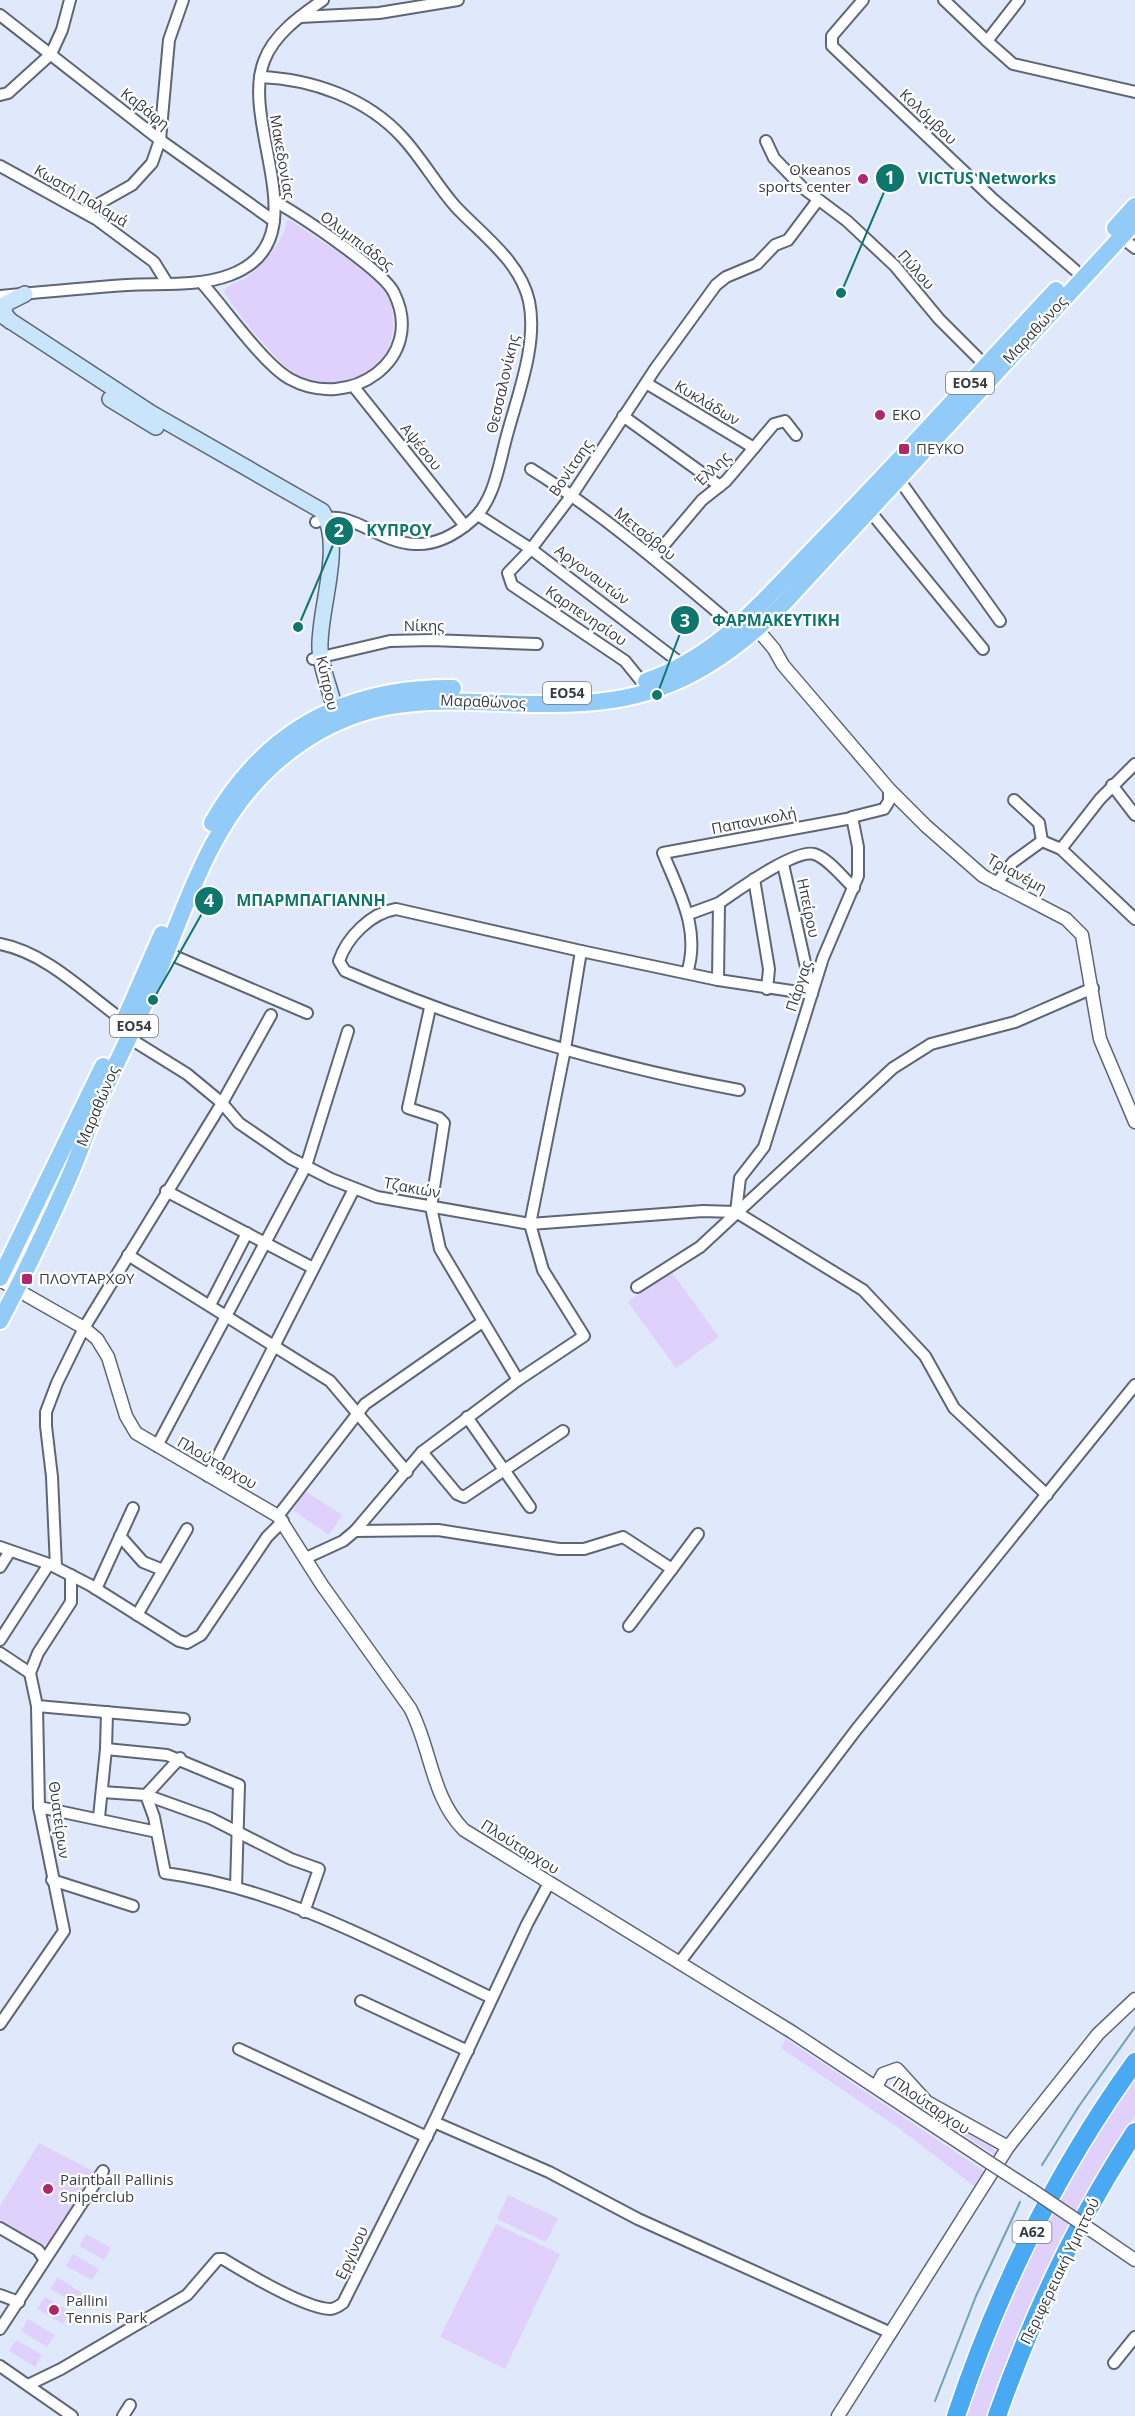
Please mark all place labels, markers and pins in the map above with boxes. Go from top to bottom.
place label: Okeanos sports center [758,159,851,196]
callout: VICTUS Networks [875,161,1068,195]
marker: Okeanos sports center [856,172,870,186]
place label: EKO [892,404,921,424]
marker: EKO [873,408,887,422]
place label: ΠΕΥΚΟ [916,438,965,458]
marker: ΠΕΥΚΟ [897,442,911,456]
callout: ΚΥΠΡΟΥ [324,514,443,548]
callout: ΦΑΡΜΑΚΕΥΤΙΚΗ [670,603,852,637]
callout: ΜΠΑΡΜΠΑΓΙΑΝΝΗ [194,884,398,918]
place label: ΠΛΟΥΤΑΡΧΟΥ [39,1268,135,1288]
marker: ΠΛΟΥΤΑΡΧΟΥ [20,1272,34,1286]
place label: Paintball Pallinis Sniperclub [60,2169,174,2206]
marker: Paintball Pallinis Sniperclub [41,2182,55,2196]
place label: Pallini Tennis Park [66,2290,147,2327]
marker: Pallini Tennis Park [47,2303,61,2317]

